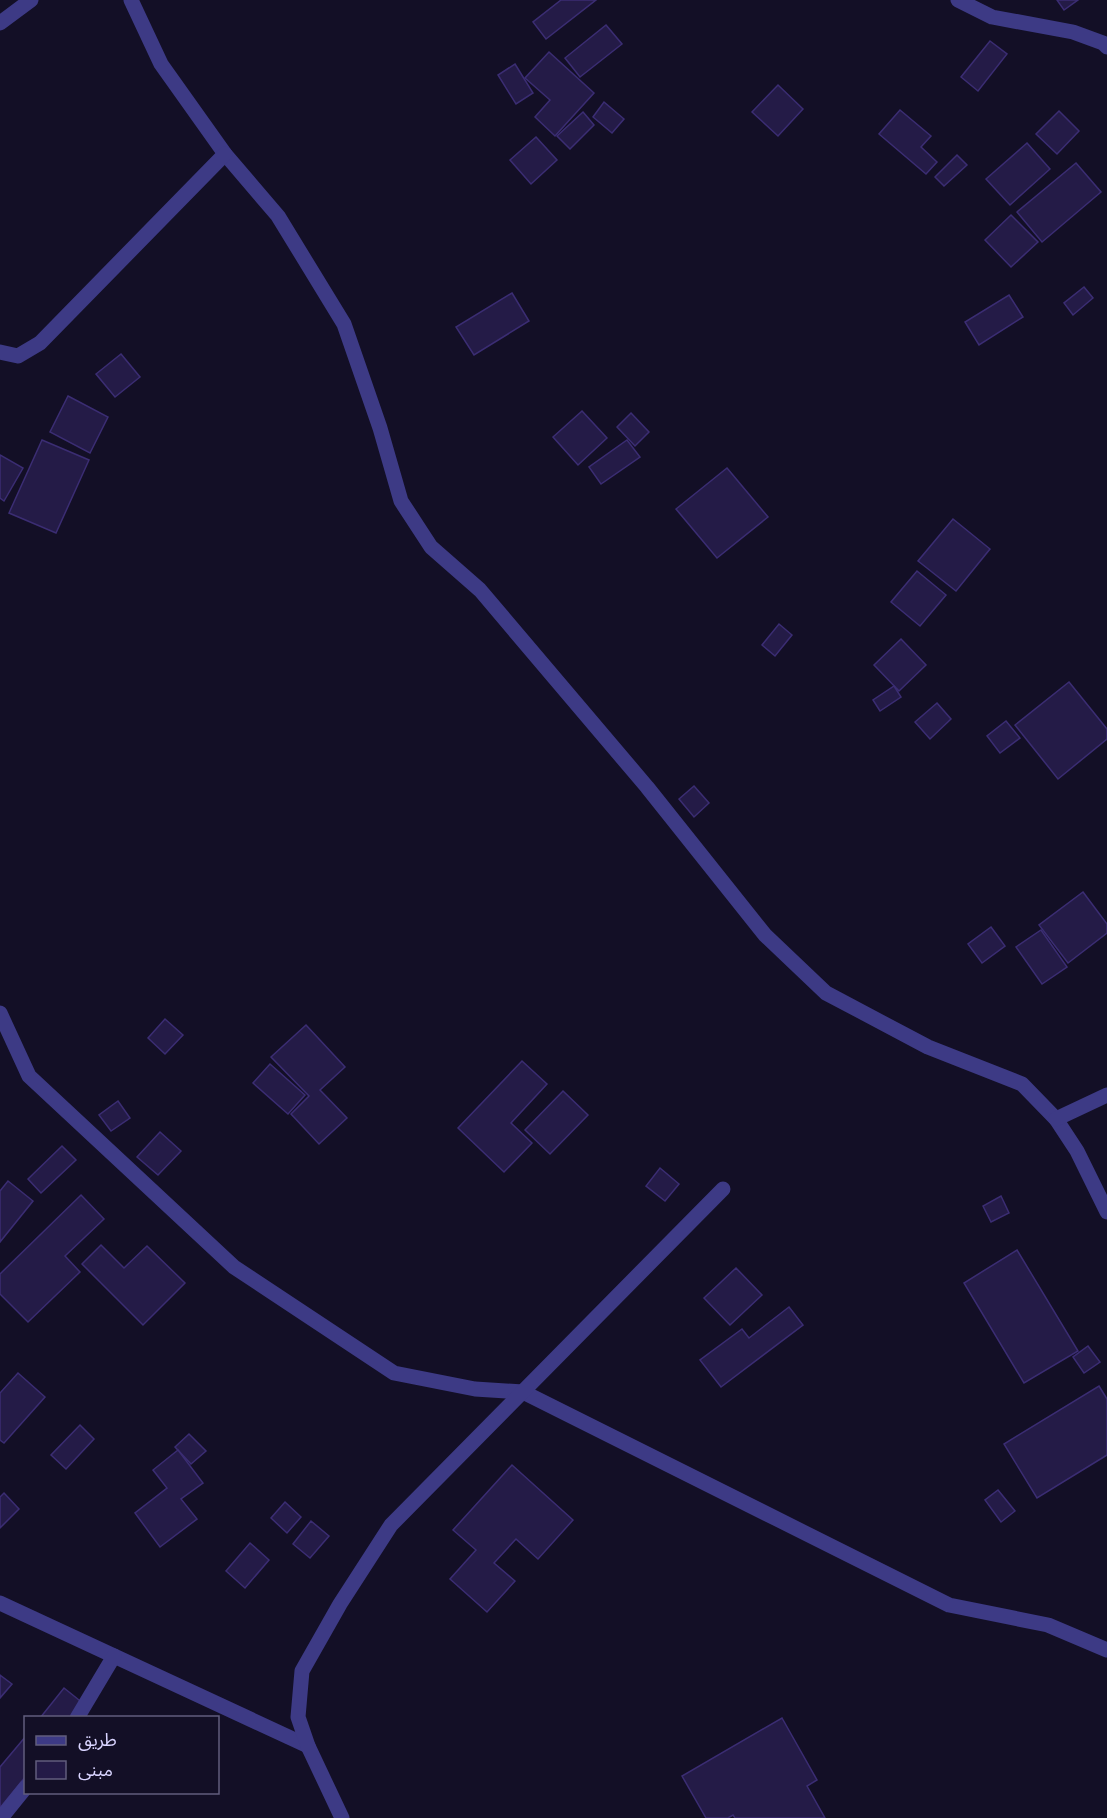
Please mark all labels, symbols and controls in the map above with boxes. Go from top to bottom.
legend [24,1716,219,1794]
text: طريق [78,1729,117,1751]
text: مبنى [78,1759,113,1781]

